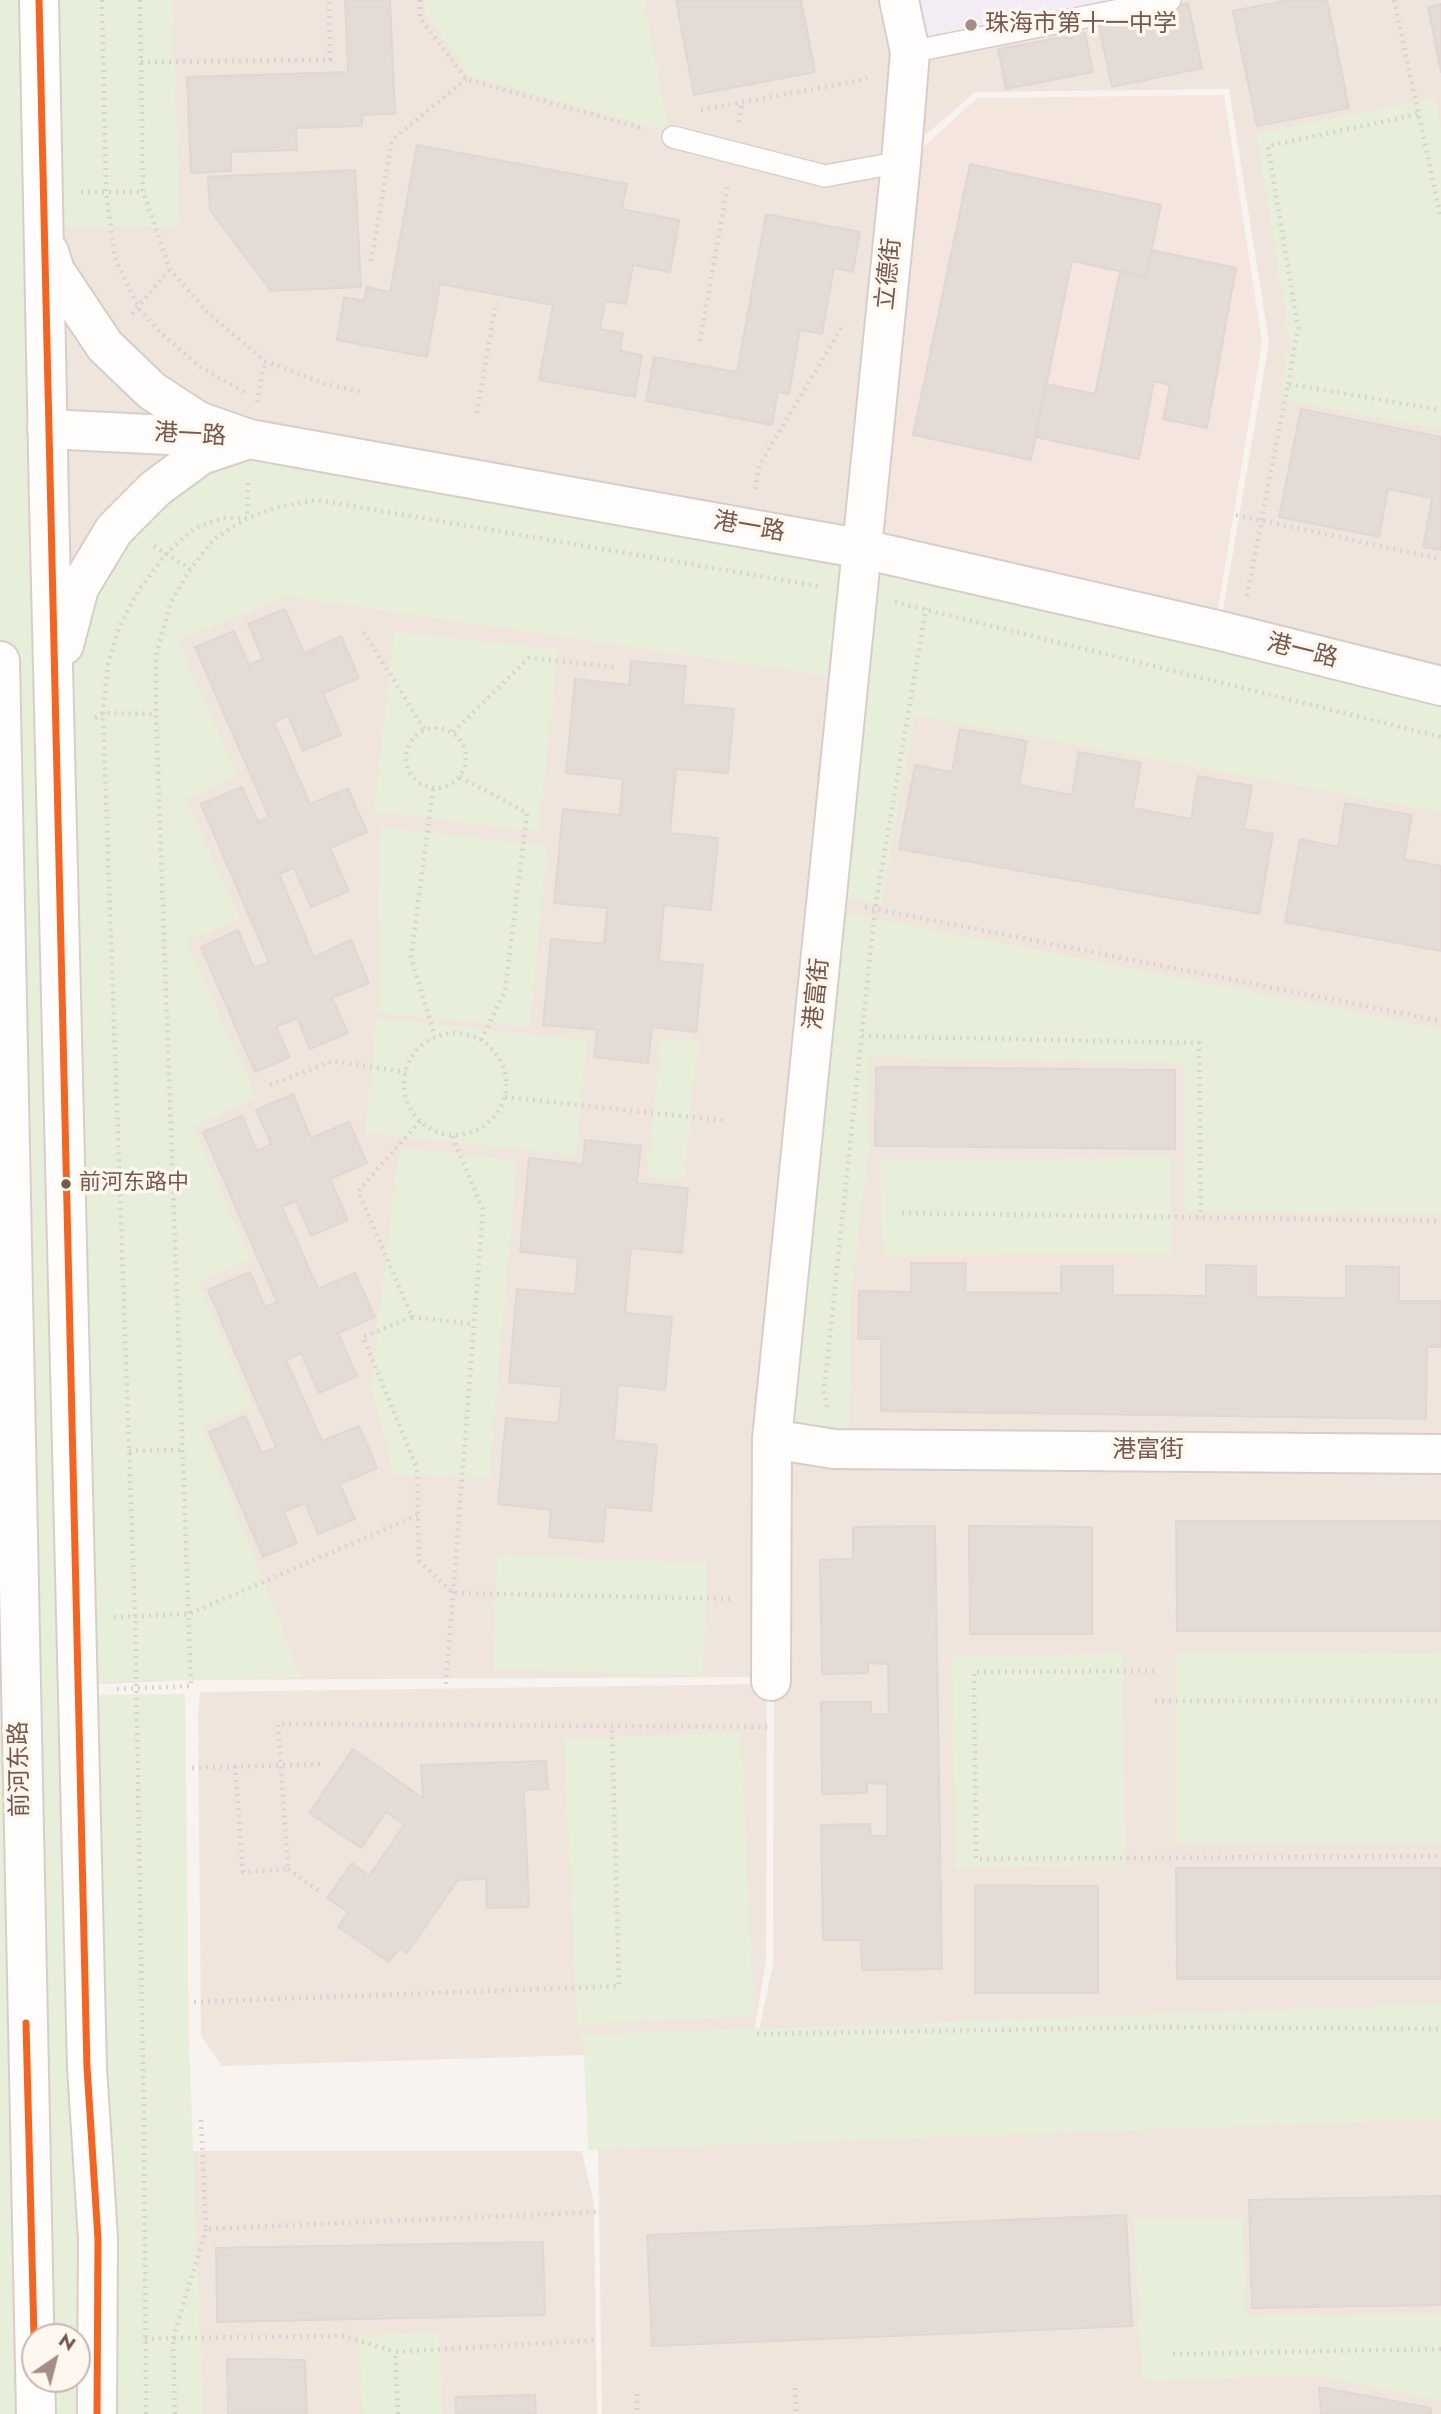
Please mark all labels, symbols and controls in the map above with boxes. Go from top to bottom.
place label: 珠海市第十一中学 [985,11,1177,39]
marker: 珠海市第十一中学 [963,17,979,33]
street label: 立德街 [872,237,908,311]
street label: 港一路 [153,420,227,452]
street label: 港一路 [711,508,787,548]
street label: 港一路 [1264,629,1340,675]
street label: 港富街 [800,957,836,1031]
place label: 前河东路中 [79,1171,189,1197]
marker: 前河东路中 [59,1177,73,1191]
street label: 港富街 [1112,1437,1184,1465]
street label: 前河东路 [6,1721,36,1817]
north arrow [21,2323,91,2393]
text: N [53,2327,81,2357]

